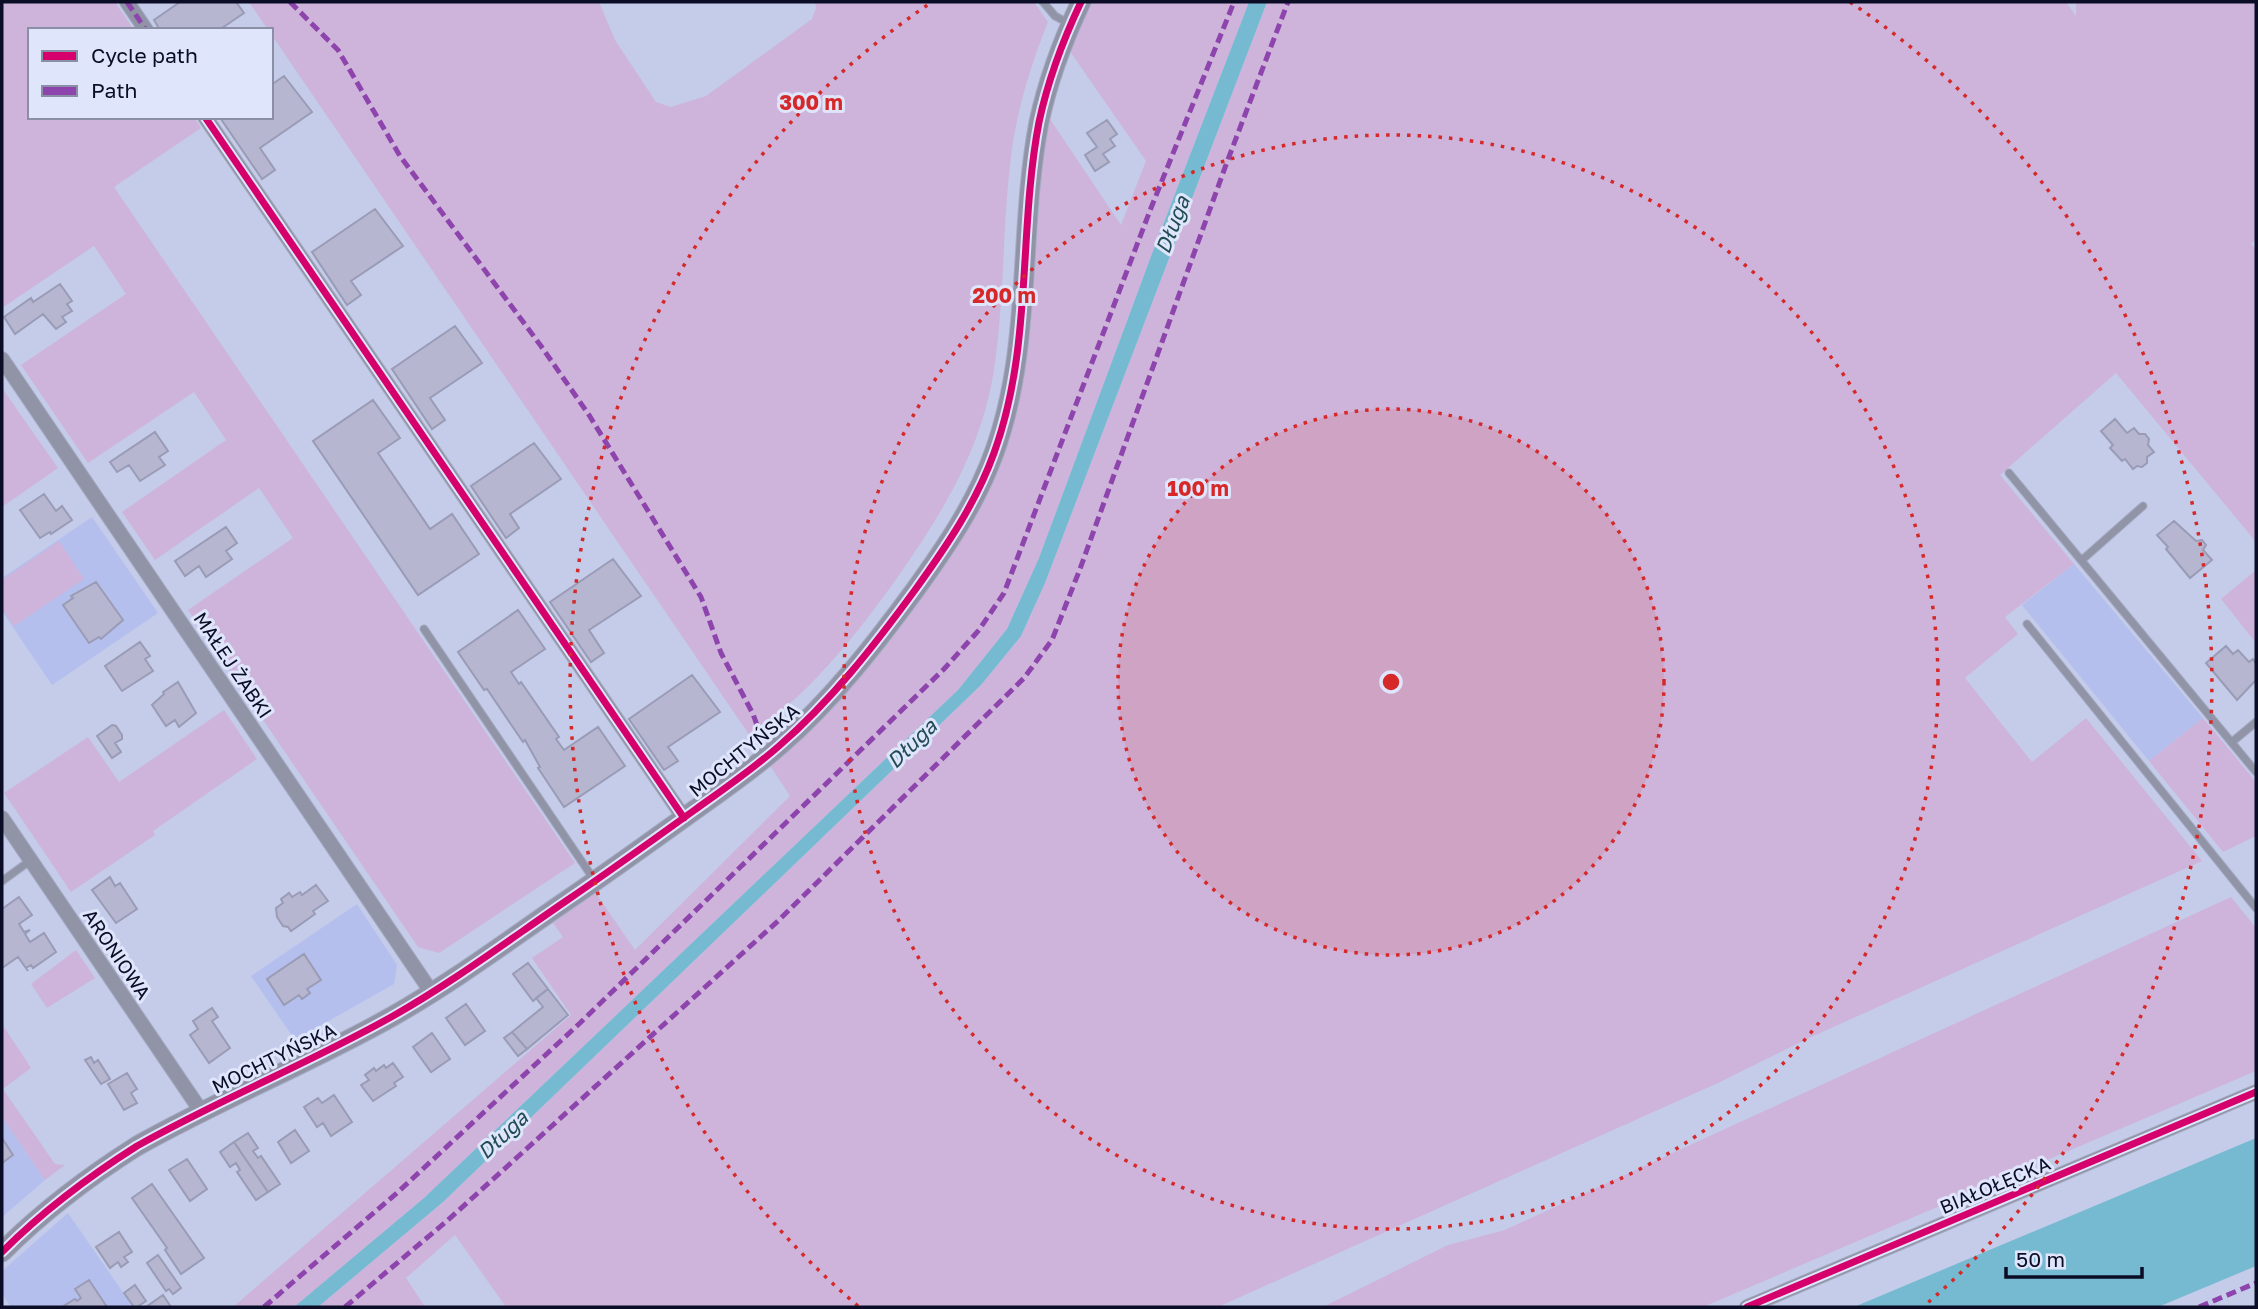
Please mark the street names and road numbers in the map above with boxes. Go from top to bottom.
street label: MAŁEJ ŻABKI [189,607,277,722]
street label: MOCHTYŃSKA [684,698,804,801]
street label: ARONIOWA [79,904,156,1003]
street label: MOCHTYŃSKA [208,1017,340,1097]
street label: BIAŁOŁĘCKA [1936,1151,2054,1218]

